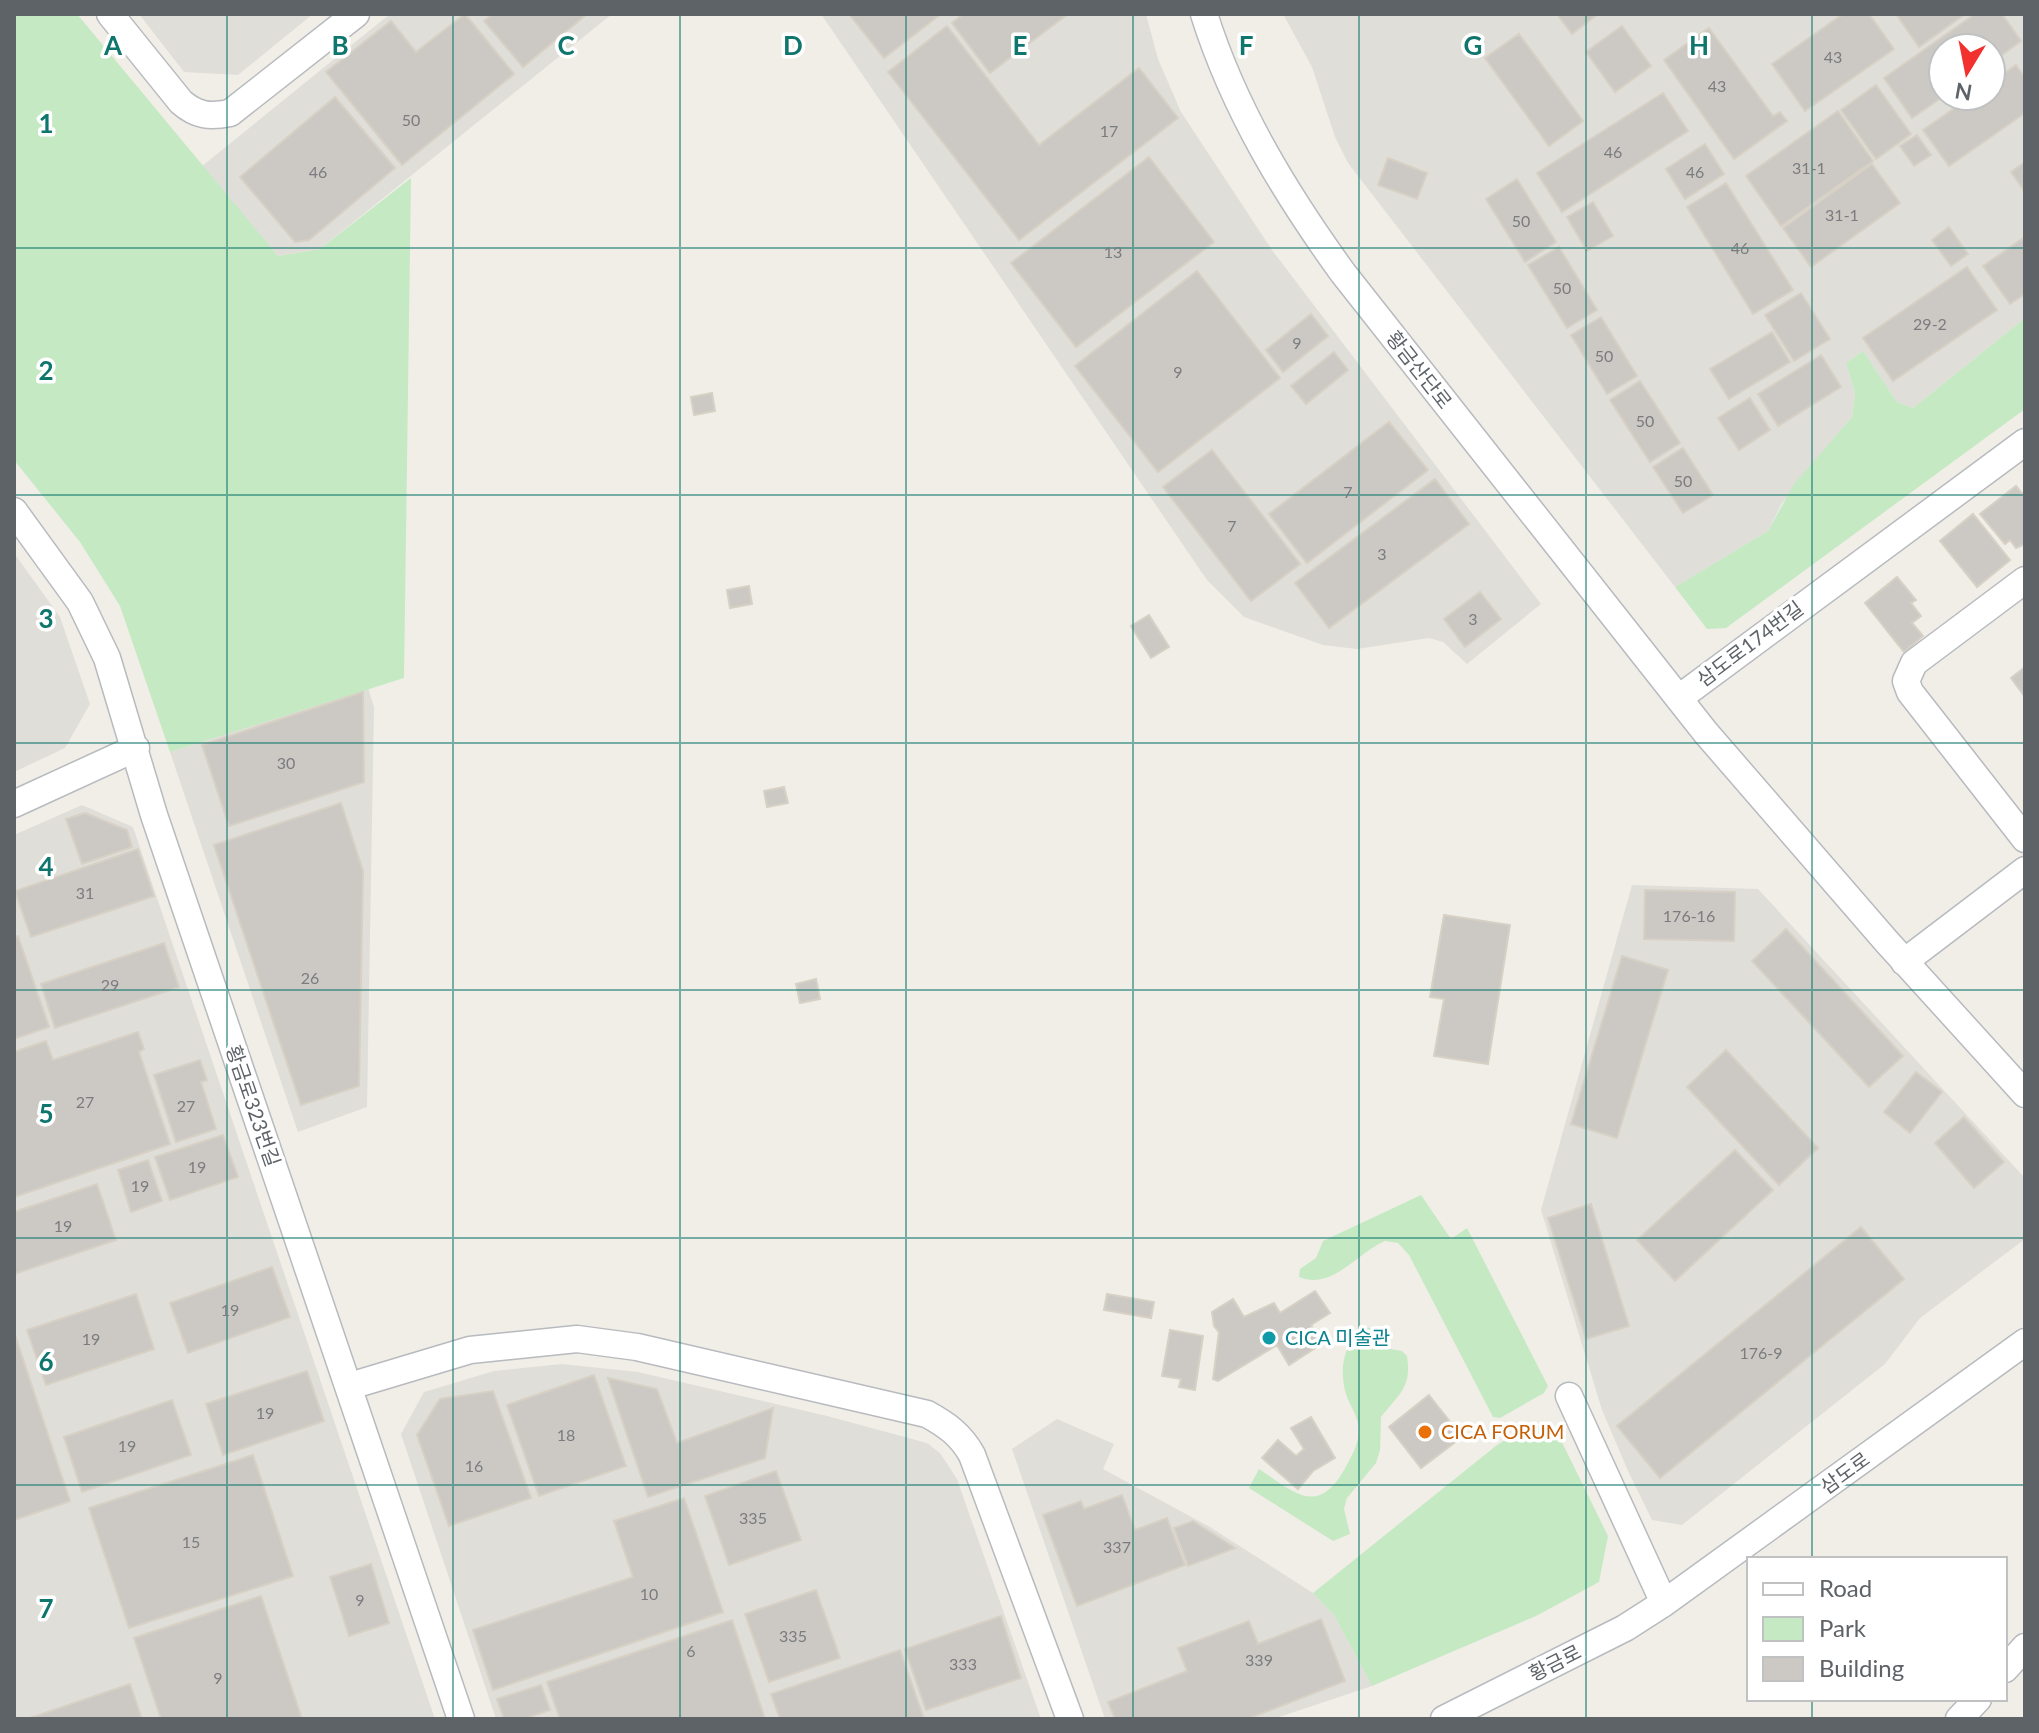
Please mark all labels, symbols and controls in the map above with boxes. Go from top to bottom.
text: A [103,29,123,61]
text: B [331,29,349,61]
text: C [557,29,575,61]
text: D [783,29,803,61]
text: E [1013,29,1027,61]
text: F [1239,29,1253,61]
text: G [1464,29,1482,61]
text: H [1689,29,1709,61]
north arrow [1927,32,2007,112]
house number: 43 [1824,47,1842,66]
house number: 43 [1708,76,1726,95]
text: N [1953,77,1974,107]
text: 1 [38,107,54,139]
house number: 50 [402,110,420,129]
house number: 17 [1100,121,1118,140]
house number: 46 [1604,142,1622,161]
house number: 31-1 [1792,158,1826,177]
house number: 46 [309,162,327,181]
house number: 46 [1686,162,1704,181]
house number: 31-1 [1825,205,1859,224]
house number: 50 [1512,211,1530,230]
house number: 46 [1731,238,1749,257]
house number: 13 [1104,242,1122,261]
house number: 50 [1553,278,1571,297]
house number: 29-2 [1913,314,1947,333]
street label: 황금산단로 [1382,326,1458,413]
house number: 9 [1292,333,1302,352]
house number: 50 [1595,346,1613,365]
text: 2 [38,354,54,386]
house number: 9 [1173,362,1183,381]
house number: 50 [1636,411,1654,430]
house number: 50 [1674,471,1692,490]
house number: 7 [1343,482,1353,501]
house number: 7 [1227,516,1237,535]
house number: 3 [1377,544,1387,563]
street label: 삼도로174번길 [1692,595,1807,691]
text: 3 [38,602,54,634]
house number: 3 [1468,609,1478,628]
house number: 30 [277,753,295,772]
text: 4 [38,850,54,882]
house number: 31 [76,883,94,902]
house number: 176-16 [1663,906,1715,925]
house number: 26 [301,968,319,987]
house number: 29 [101,975,119,994]
street label: 황금로323번길 [222,1042,286,1170]
house number: 27 [76,1092,94,1111]
house number: 27 [177,1096,195,1115]
text: 5 [38,1097,54,1129]
house number: 19 [188,1157,206,1176]
house number: 19 [131,1176,149,1195]
house number: 19 [54,1216,72,1235]
house number: 19 [221,1300,239,1319]
place label: CICA 미술관 [1285,1325,1391,1349]
house number: 19 [82,1329,100,1348]
marker: CICA 미술관 [1260,1329,1278,1347]
house number: 176-9 [1739,1343,1783,1362]
text: 6 [38,1345,54,1377]
house number: 19 [256,1403,274,1422]
place label: CICA FORUM [1441,1419,1564,1443]
marker: CICA FORUM [1416,1423,1434,1441]
house number: 18 [557,1425,575,1444]
house number: 19 [118,1436,136,1455]
street label: 삼도로 [1815,1446,1874,1498]
house number: 16 [465,1456,483,1475]
house number: 335 [739,1508,767,1527]
house number: 15 [182,1532,200,1551]
house number: 337 [1103,1537,1131,1556]
legend [1747,1557,2007,1701]
text: Road [1819,1573,1872,1602]
house number: 10 [640,1584,658,1603]
house number: 9 [355,1590,365,1609]
text: 7 [38,1592,54,1624]
text: Park [1819,1613,1867,1642]
house number: 335 [779,1626,807,1645]
street label: 황금로 [1525,1639,1585,1685]
house number: 6 [686,1641,696,1660]
house number: 339 [1245,1650,1273,1669]
text: Building [1819,1653,1904,1682]
house number: 333 [949,1654,977,1673]
house number: 9 [213,1668,223,1687]

